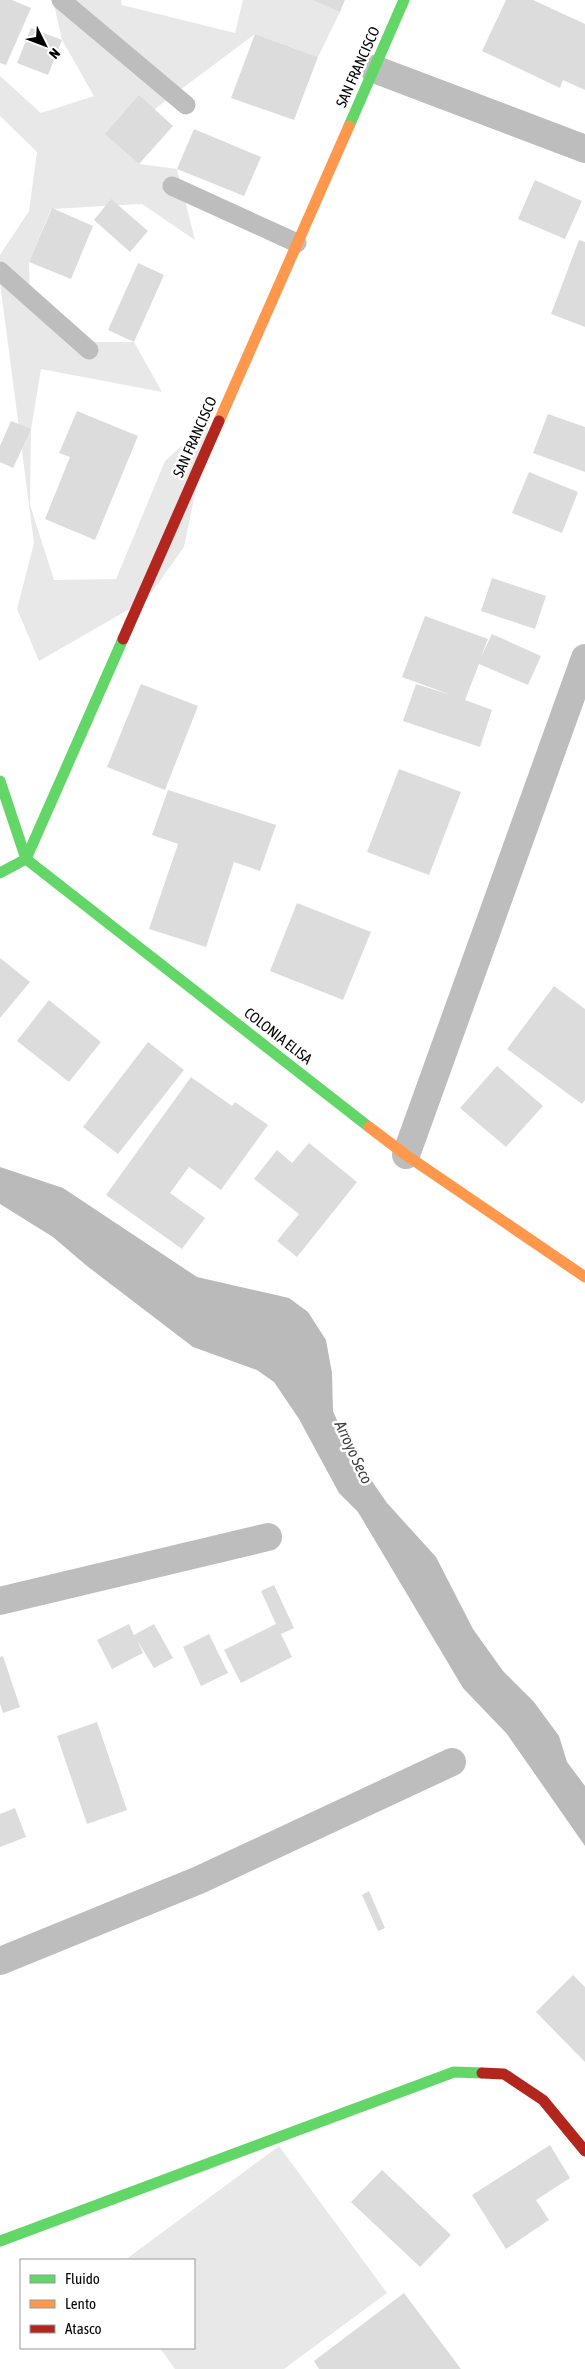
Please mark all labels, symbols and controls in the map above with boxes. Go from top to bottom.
north arrow [20,20,70,70]
street label: SAN FRANCISCO [332,24,383,110]
text: N [46,45,63,62]
street label: SAN FRANCISCO [169,394,220,480]
street label: COLONIA ELISA [241,1004,316,1068]
water label: Arroyo Seco [330,1417,376,1487]
legend [20,2259,195,2349]
text: Fluido [65,2270,100,2287]
text: Lento [65,2295,96,2312]
text: Atasco [65,2320,102,2337]

